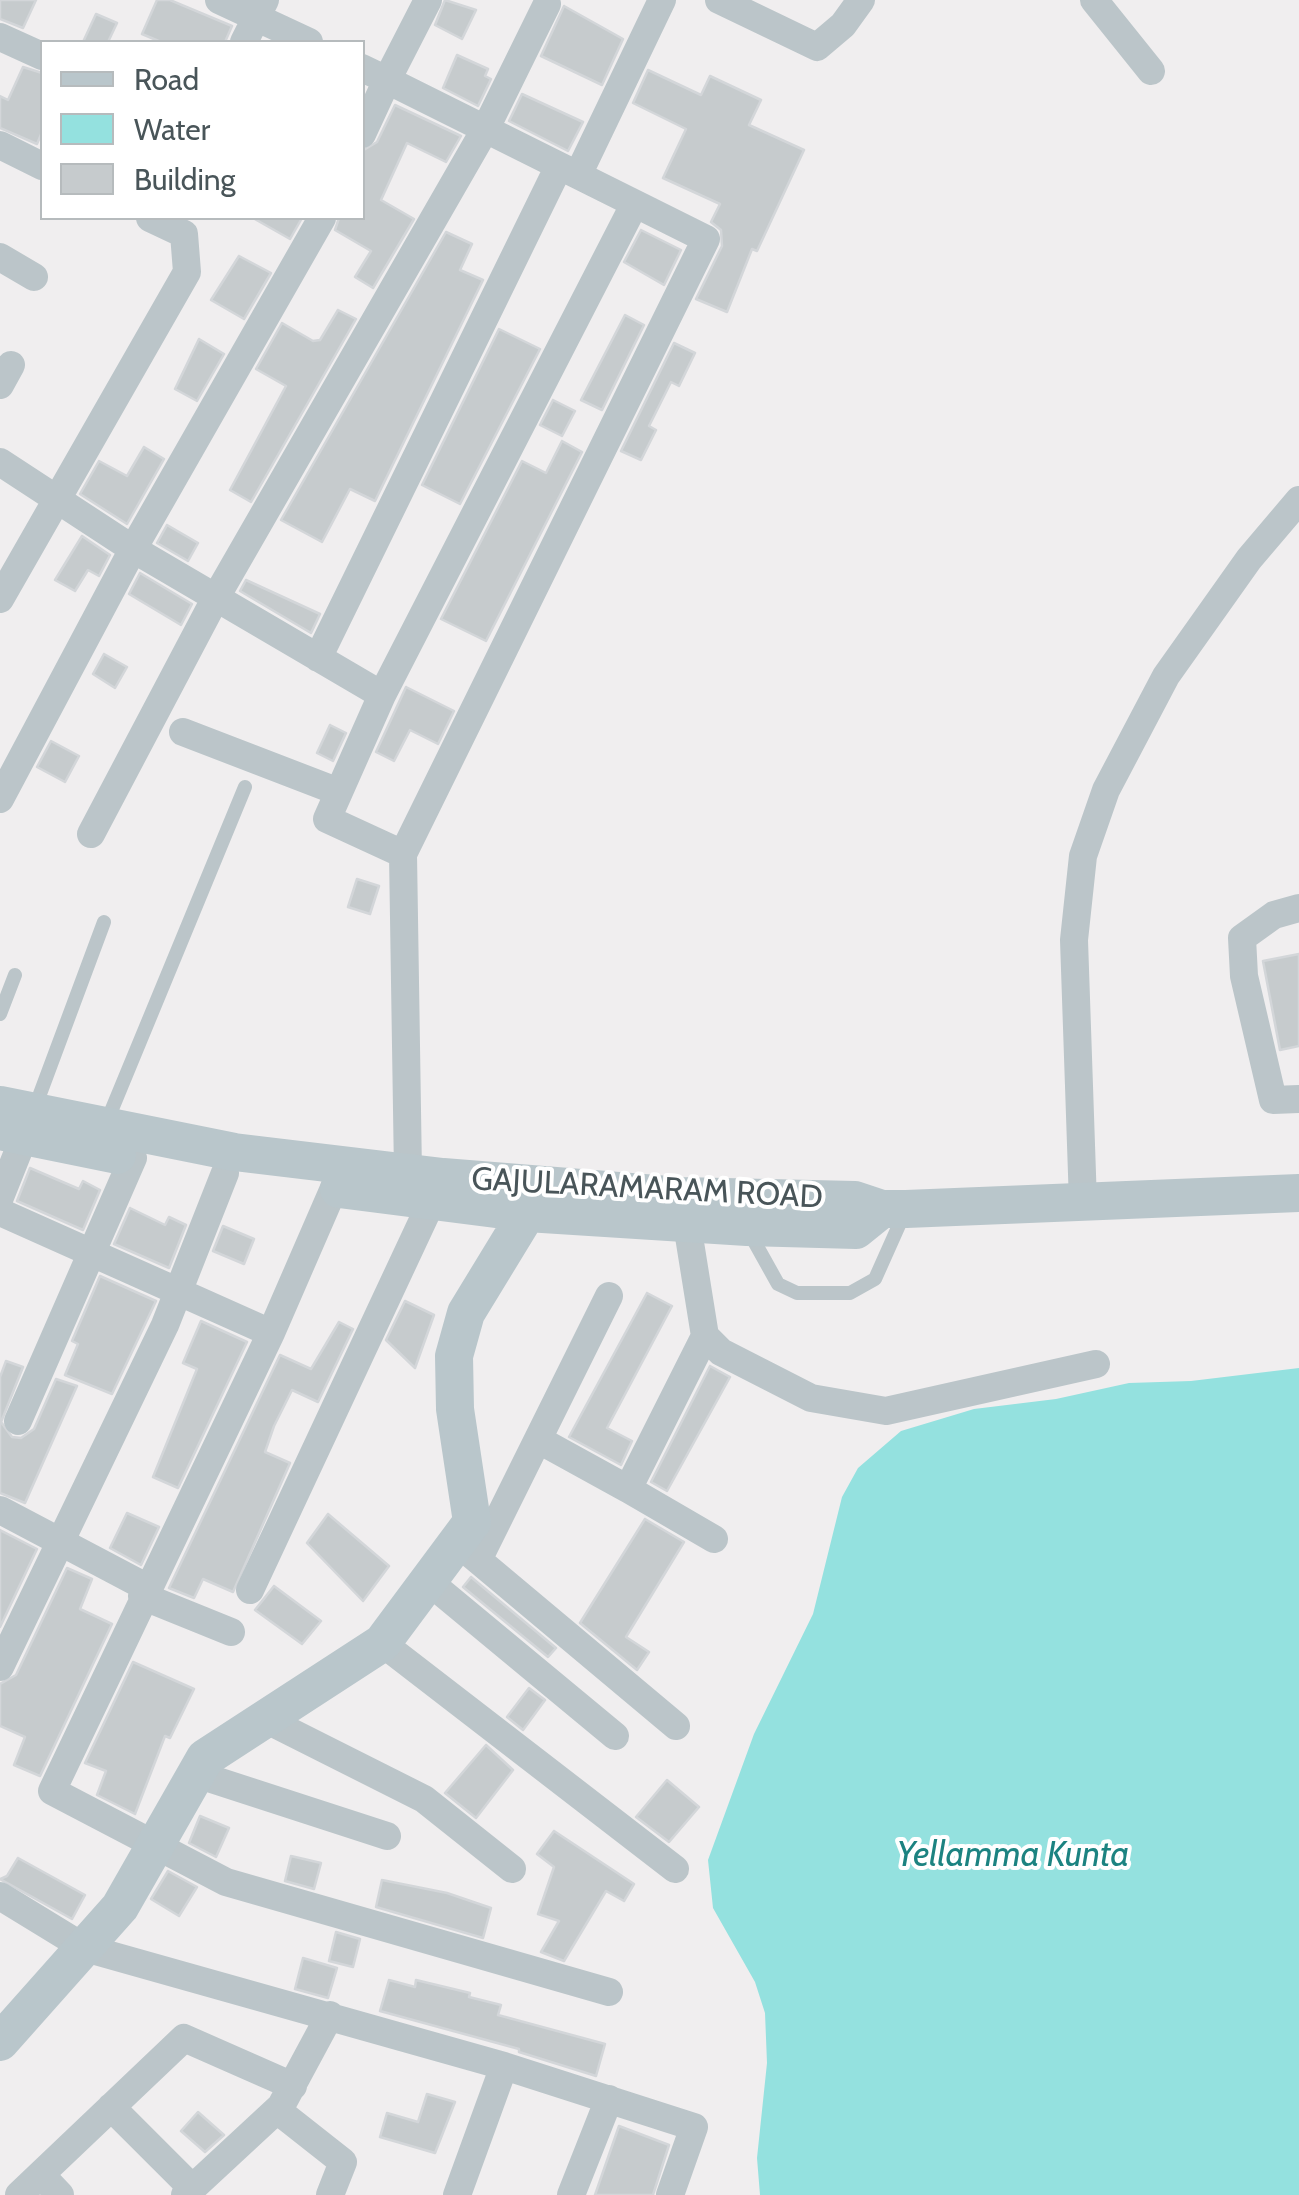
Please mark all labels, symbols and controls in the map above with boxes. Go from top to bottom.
legend [40,40,365,220]
text: Road [134,61,199,98]
text: Water [134,111,210,148]
text: Building [134,161,236,198]
street label: GAJULARAMARAM ROAD [470,1161,824,1217]
water label: Yellamma Kunta [897,1835,1129,1877]

